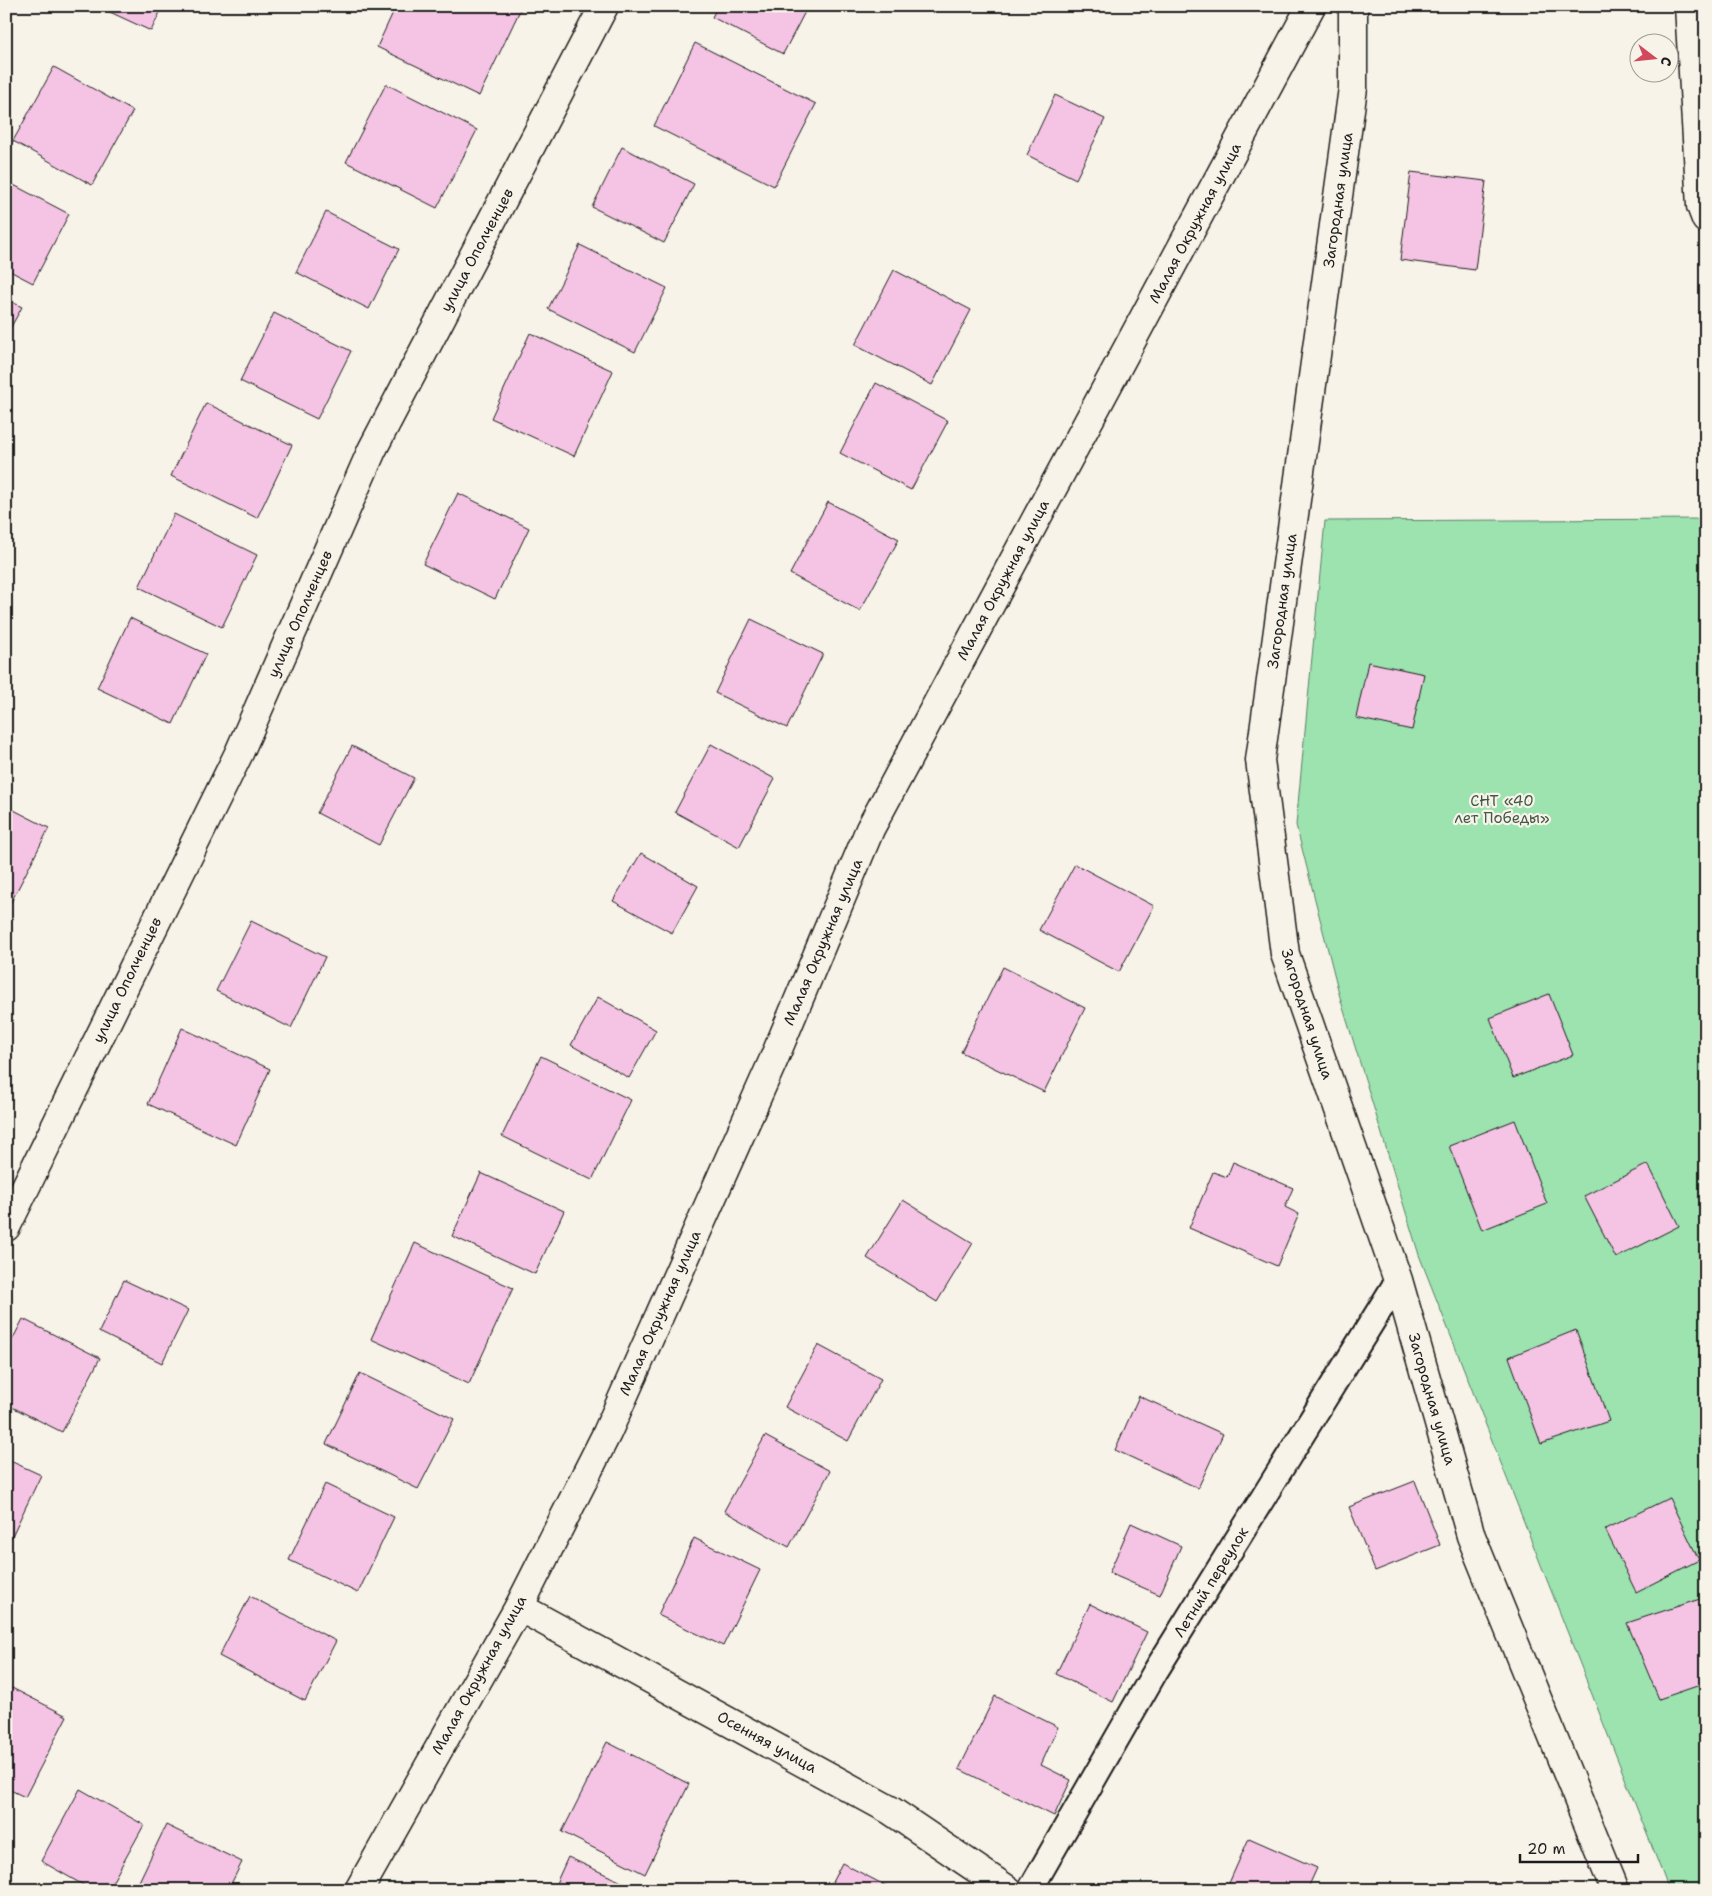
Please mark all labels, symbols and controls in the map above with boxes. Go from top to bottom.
north arrow [1630,32,1680,82]
text: С [1657,55,1676,68]
street label: Загородная улица [1319,130,1357,269]
street label: Малая Окружная улица [1144,139,1246,307]
street label: улица Ополченцев [436,185,518,315]
street label: Малая Окружная улица [952,496,1054,664]
street label: Загородная улица [1263,531,1301,670]
street label: улица Ополченцев [263,547,337,681]
park label: СНТ «40 лет Победы» [1455,791,1549,828]
street label: Малая Окружная улица [779,855,867,1028]
street label: улица Ополченцев [88,914,166,1046]
street label: Загородная улица [1276,946,1338,1083]
street label: Малая Окружная улица [614,1227,706,1399]
street label: Загородная улица [1404,1331,1461,1468]
street label: Летний переулок [1169,1523,1253,1641]
street label: Малая Окружная улица [427,1591,531,1758]
street label: Осенняя улица [714,1706,821,1778]
scale bar [1520,1831,1637,1863]
text: 20 m [1527,1839,1566,1859]

